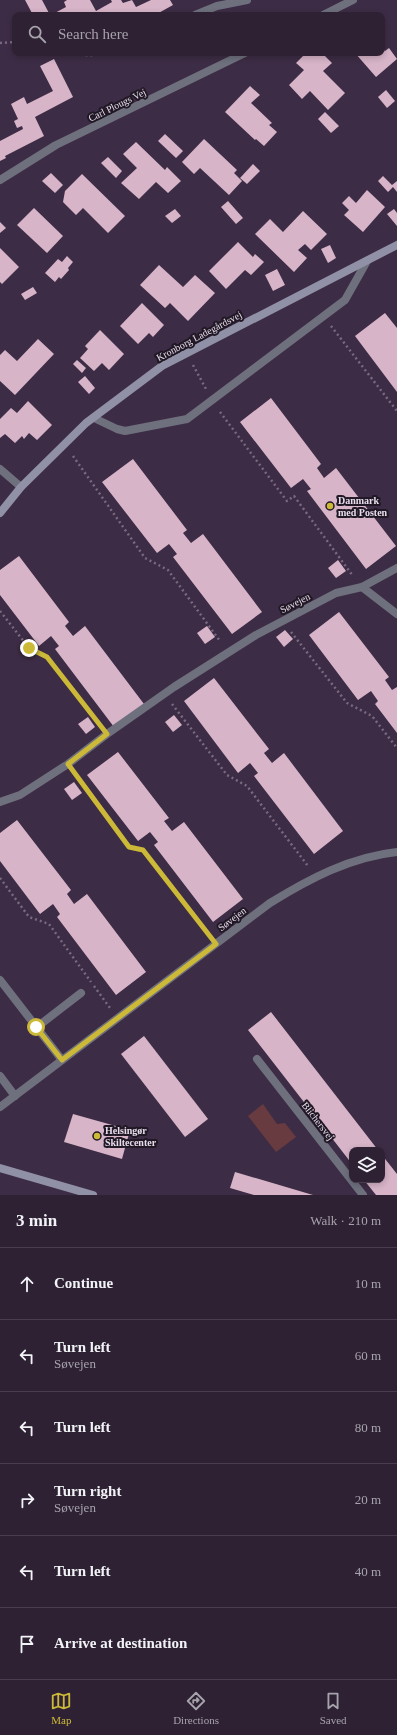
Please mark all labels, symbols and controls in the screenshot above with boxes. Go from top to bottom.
search box [12,12,385,56]
icon: search [26,23,48,45]
text: Search here [58,26,128,42]
street label: Carl Plougs Vej [86,86,148,124]
street label: Kronborg Ladegårdsvej [154,309,244,363]
place label: Danmark med Posten [338,495,388,518]
marker: Danmark med Posten [325,501,335,511]
street label: Søvejen [278,591,312,615]
route end [20,639,38,657]
street label: Søvejen [216,905,248,933]
route start [27,1018,45,1036]
street label: Blichersvej [300,1100,336,1142]
place label: Helsingør Skiltecenter [105,1125,157,1148]
marker: Helsingør Skiltecenter [92,1131,102,1141]
map controls [349,1147,385,1183]
button: layers [349,1147,385,1183]
text: 3 min [16,1211,57,1230]
text: Walk · 210 m [310,1213,381,1228]
icon: ahead [16,1273,38,1295]
text: Continue [54,1275,113,1291]
text: 10 m [355,1276,381,1291]
text: Turn left [54,1339,111,1355]
icon: left [16,1345,38,1367]
text: 60 m [355,1348,381,1363]
text: Søvejen [54,1356,96,1371]
icon: left [16,1417,38,1439]
text: Turn left [54,1419,111,1435]
text: 80 m [355,1420,381,1435]
text: Turn right [54,1483,121,1499]
icon: right [16,1489,38,1511]
text: 20 m [355,1492,381,1507]
text: Søvejen [54,1500,96,1515]
icon: left [16,1561,38,1583]
text: Turn left [54,1563,111,1579]
text: 40 m [355,1564,381,1579]
icon: arrive [16,1633,38,1655]
text: Arrive at destination [54,1635,187,1651]
tab: Map [50,1690,72,1726]
tab: Directions [173,1690,219,1726]
tab: Saved [320,1690,347,1726]

